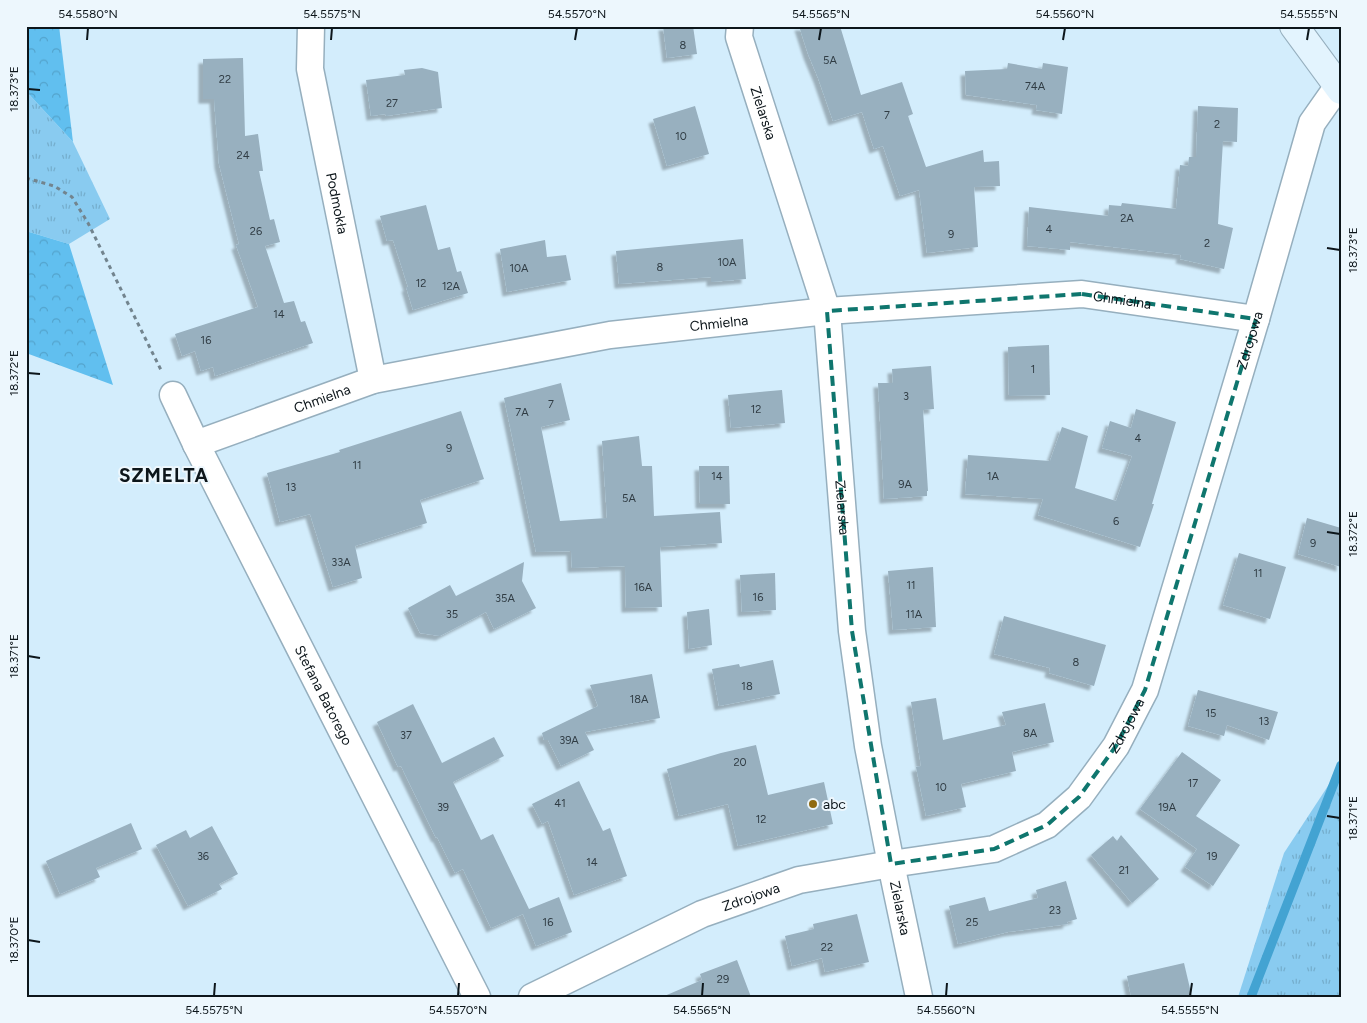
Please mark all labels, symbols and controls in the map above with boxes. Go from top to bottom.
text: 54.5580°N [58,7,118,21]
text: 54.5575°N [303,7,361,21]
text: 54.5570°N [548,7,606,21]
text: 54.5565°N [792,7,850,21]
text: 54.5560°N [1036,7,1094,21]
text: 54.5555°N [1280,7,1338,21]
house number: 8 [680,39,687,52]
house number: 5A [823,54,837,67]
text: 18.373°E [7,66,21,112]
house number: 22 [219,73,231,86]
house number: 74A [1025,80,1046,93]
street label: Zielarska [747,84,780,142]
house number: 27 [386,97,398,110]
house number: 7 [884,109,890,122]
house number: 2 [1214,118,1220,131]
house number: 10 [675,130,687,143]
house number: 24 [237,149,250,162]
street label: Podmokła [323,171,352,235]
house number: 2A [1120,212,1134,225]
house number: 4 [1046,223,1053,236]
house number: 26 [250,225,262,238]
text: 18.373°E [1346,227,1360,273]
house number: 9 [948,228,954,241]
house number: 2 [1204,237,1210,250]
house number: 10A [717,256,737,269]
house number: 8 [657,261,664,274]
house number: 10A [509,262,529,275]
house number: 12 [416,277,426,290]
house number: 12A [442,280,461,293]
street label: Chmielna [1092,287,1153,312]
house number: 14 [273,308,285,321]
street label: Zdrojowa [1233,310,1266,372]
street label: Chmielna [689,311,749,335]
house number: 16 [201,334,211,347]
text: 18.372°E [7,350,21,396]
house number: 1 [1031,363,1035,376]
street label: Chmielna [291,380,353,416]
house number: 3 [903,390,909,403]
house number: 7 [548,398,554,411]
house number: 12 [751,403,761,416]
house number: 7A [515,406,529,419]
house number: 4 [1135,432,1142,445]
house number: 9 [446,442,452,455]
house number: 11 [352,459,362,472]
district label: SZMELTA [119,464,209,487]
house number: 14 [711,470,723,483]
house number: 1A [987,470,1000,483]
house number: 9A [898,478,912,491]
street label: Zielarska [832,479,853,536]
house number: 13 [286,481,296,494]
house number: 5A [622,492,636,505]
text: 18.372°E [1346,511,1360,557]
house number: 6 [1113,515,1119,528]
house number: 9 [1310,537,1316,550]
house number: 33A [331,556,351,569]
house number: 11 [1253,567,1263,580]
house number: 11 [906,579,916,592]
house number: 16A [634,581,653,594]
house number: 16 [753,591,763,604]
house number: 35A [495,592,515,605]
house number: 35 [446,608,458,621]
house number: 11A [906,608,923,621]
text: 18.371°E [7,634,21,678]
street label: Stefana Batorego [291,642,356,748]
house number: 8 [1073,656,1080,669]
house number: 18 [741,680,753,693]
house number: 18A [630,693,649,706]
street label: Zdrojowa [1105,695,1148,757]
house number: 15 [1206,707,1216,720]
house number: 13 [1259,715,1269,728]
house number: 8A [1023,727,1038,740]
house number: 37 [400,729,412,742]
house number: 39A [559,734,579,747]
house number: 20 [733,756,747,769]
house number: 17 [1188,777,1198,790]
house number: 10 [935,781,947,794]
place label: abc [823,796,846,813]
text: 18.371°E [1346,796,1360,840]
house number: 41 [554,797,566,810]
marker: abc [807,798,819,810]
house number: 39 [437,801,449,814]
house number: 19A [1158,801,1177,814]
house number: 12 [756,813,766,826]
house number: 36 [197,850,209,863]
house number: 19 [1207,850,1217,863]
house number: 14 [586,856,598,869]
house number: 21 [1119,864,1129,877]
street label: Zdrojowa [720,879,782,915]
street label: Zielarska [886,879,914,937]
house number: 23 [1049,904,1061,917]
text: 18.370°E [7,916,21,964]
house number: 16 [543,916,553,929]
house number: 25 [966,916,978,929]
house number: 22 [821,941,833,954]
house number: 29 [717,973,729,986]
text: 54.5575°N [185,1003,243,1017]
text: 54.5570°N [429,1003,487,1017]
text: 54.5565°N [673,1003,731,1017]
text: 54.5560°N [917,1003,975,1017]
text: 54.5555°N [1161,1003,1219,1017]

